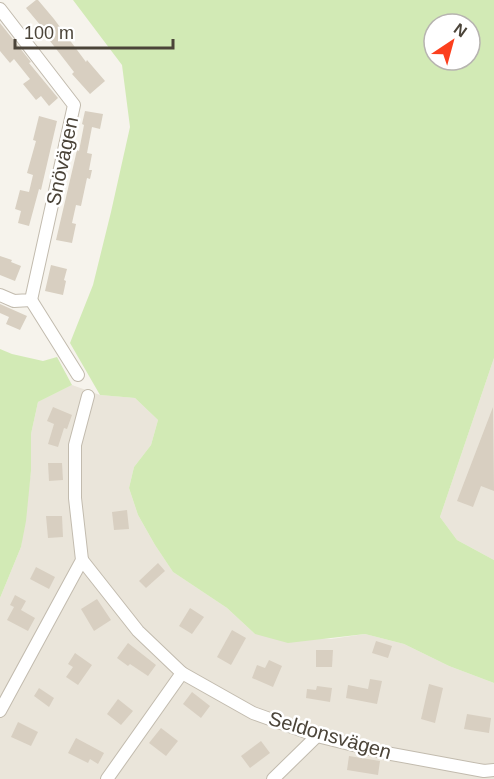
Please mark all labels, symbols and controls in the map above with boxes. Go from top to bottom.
scale bar [15,12,172,50]
north arrow [422,12,482,72]
text: N [451,20,470,41]
text: 100 m [24,23,74,43]
street label: Snövägen [42,115,82,207]
street label: Seldonsvägen [266,707,394,763]

